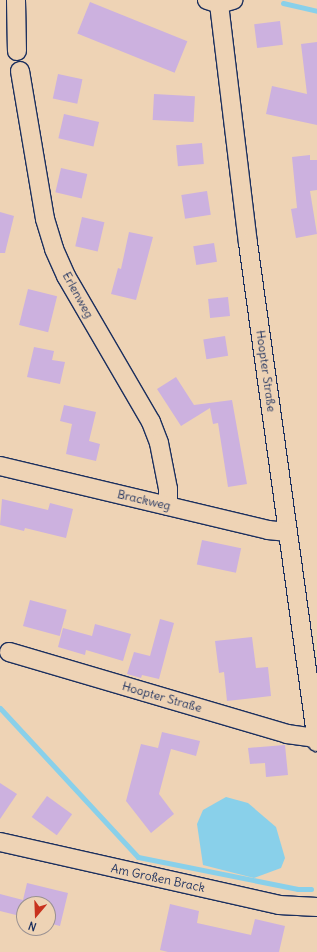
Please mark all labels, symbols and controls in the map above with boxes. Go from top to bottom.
street label: Erlenweg [59,269,97,321]
street label: Hoopter Straße [253,329,279,413]
street label: Brackweg [116,487,172,513]
street label: Hoopter Straße [121,679,203,715]
street label: Am Großen Brack [110,861,206,895]
north arrow [16,896,56,936]
text: N [27,919,38,934]

